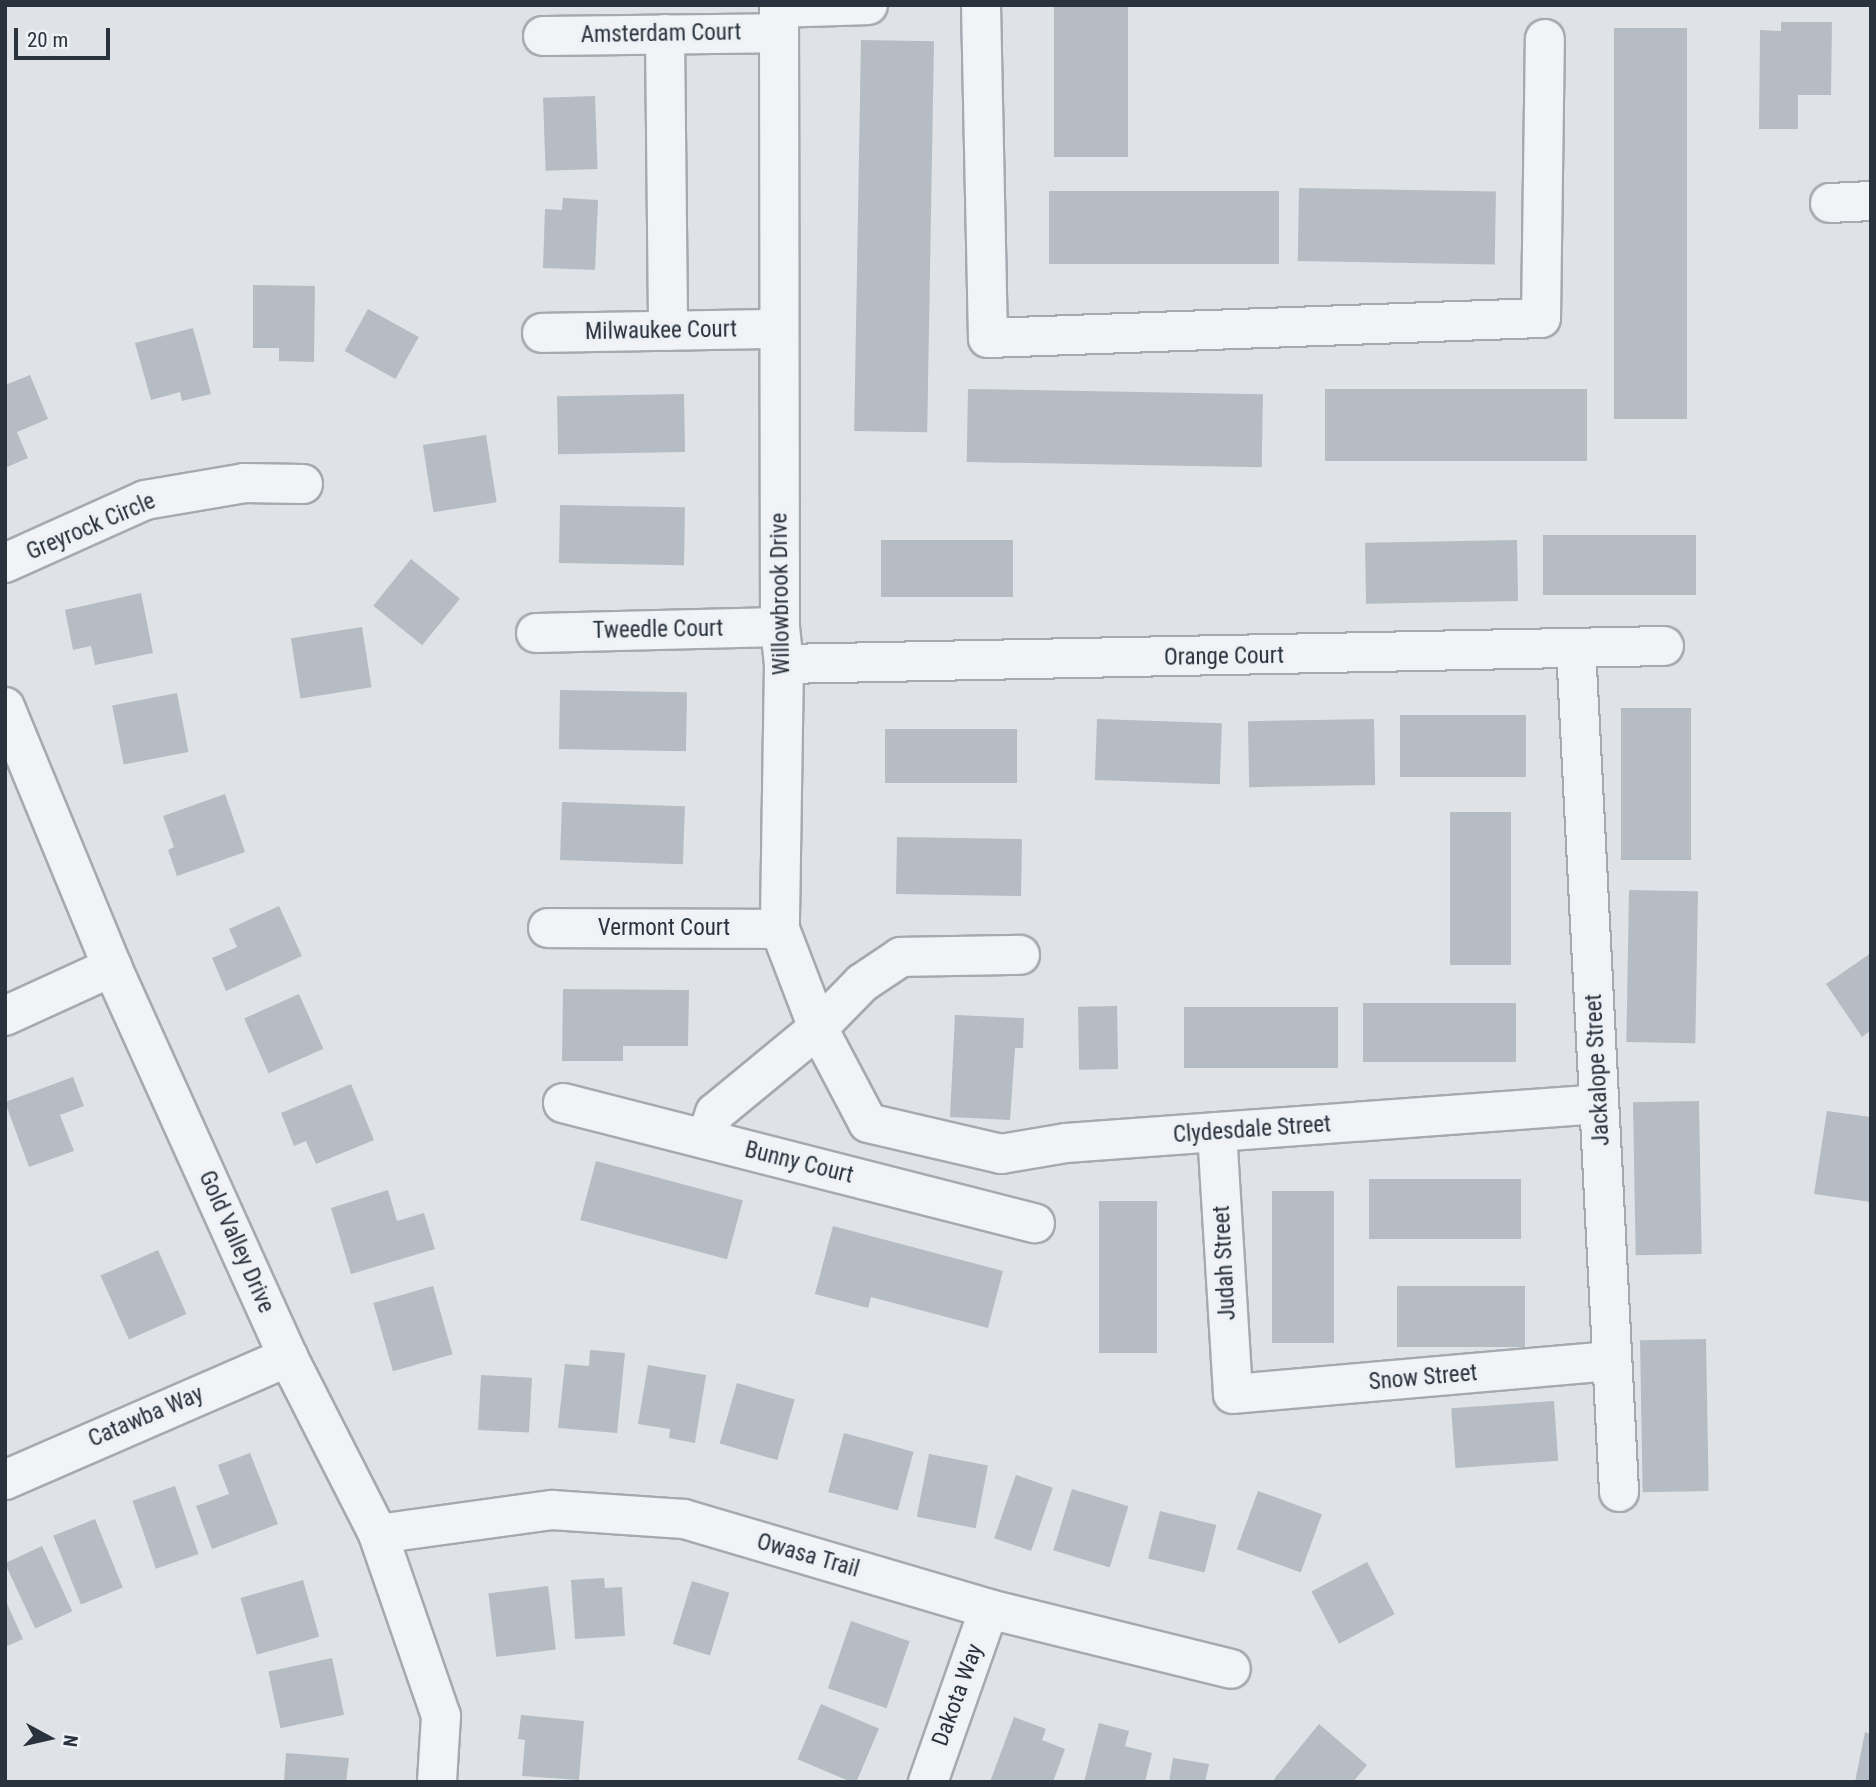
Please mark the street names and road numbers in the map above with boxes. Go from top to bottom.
street label: Amsterdam Court [580,19,742,49]
street label: Milwaukee Court [585,316,737,346]
street label: Greyrock Circle [23,488,159,566]
street label: Willowbrook Drive [766,512,796,676]
street label: Tweedle Court [592,615,724,645]
street label: Orange Court [1164,642,1284,672]
street label: Vermont Court [598,914,730,942]
street label: Jackalope Street [1580,993,1616,1147]
street label: Clydesdale Street [1172,1111,1332,1149]
street label: Bunny Court [742,1136,856,1190]
street label: Gold Valley Drive [192,1167,280,1317]
street label: Judah Street [1208,1205,1242,1321]
street label: Snow Street [1368,1360,1478,1396]
street label: Catawba Way [84,1380,208,1454]
street label: Owasa Trail [753,1528,863,1584]
street label: Dakota Way [927,1640,989,1750]

